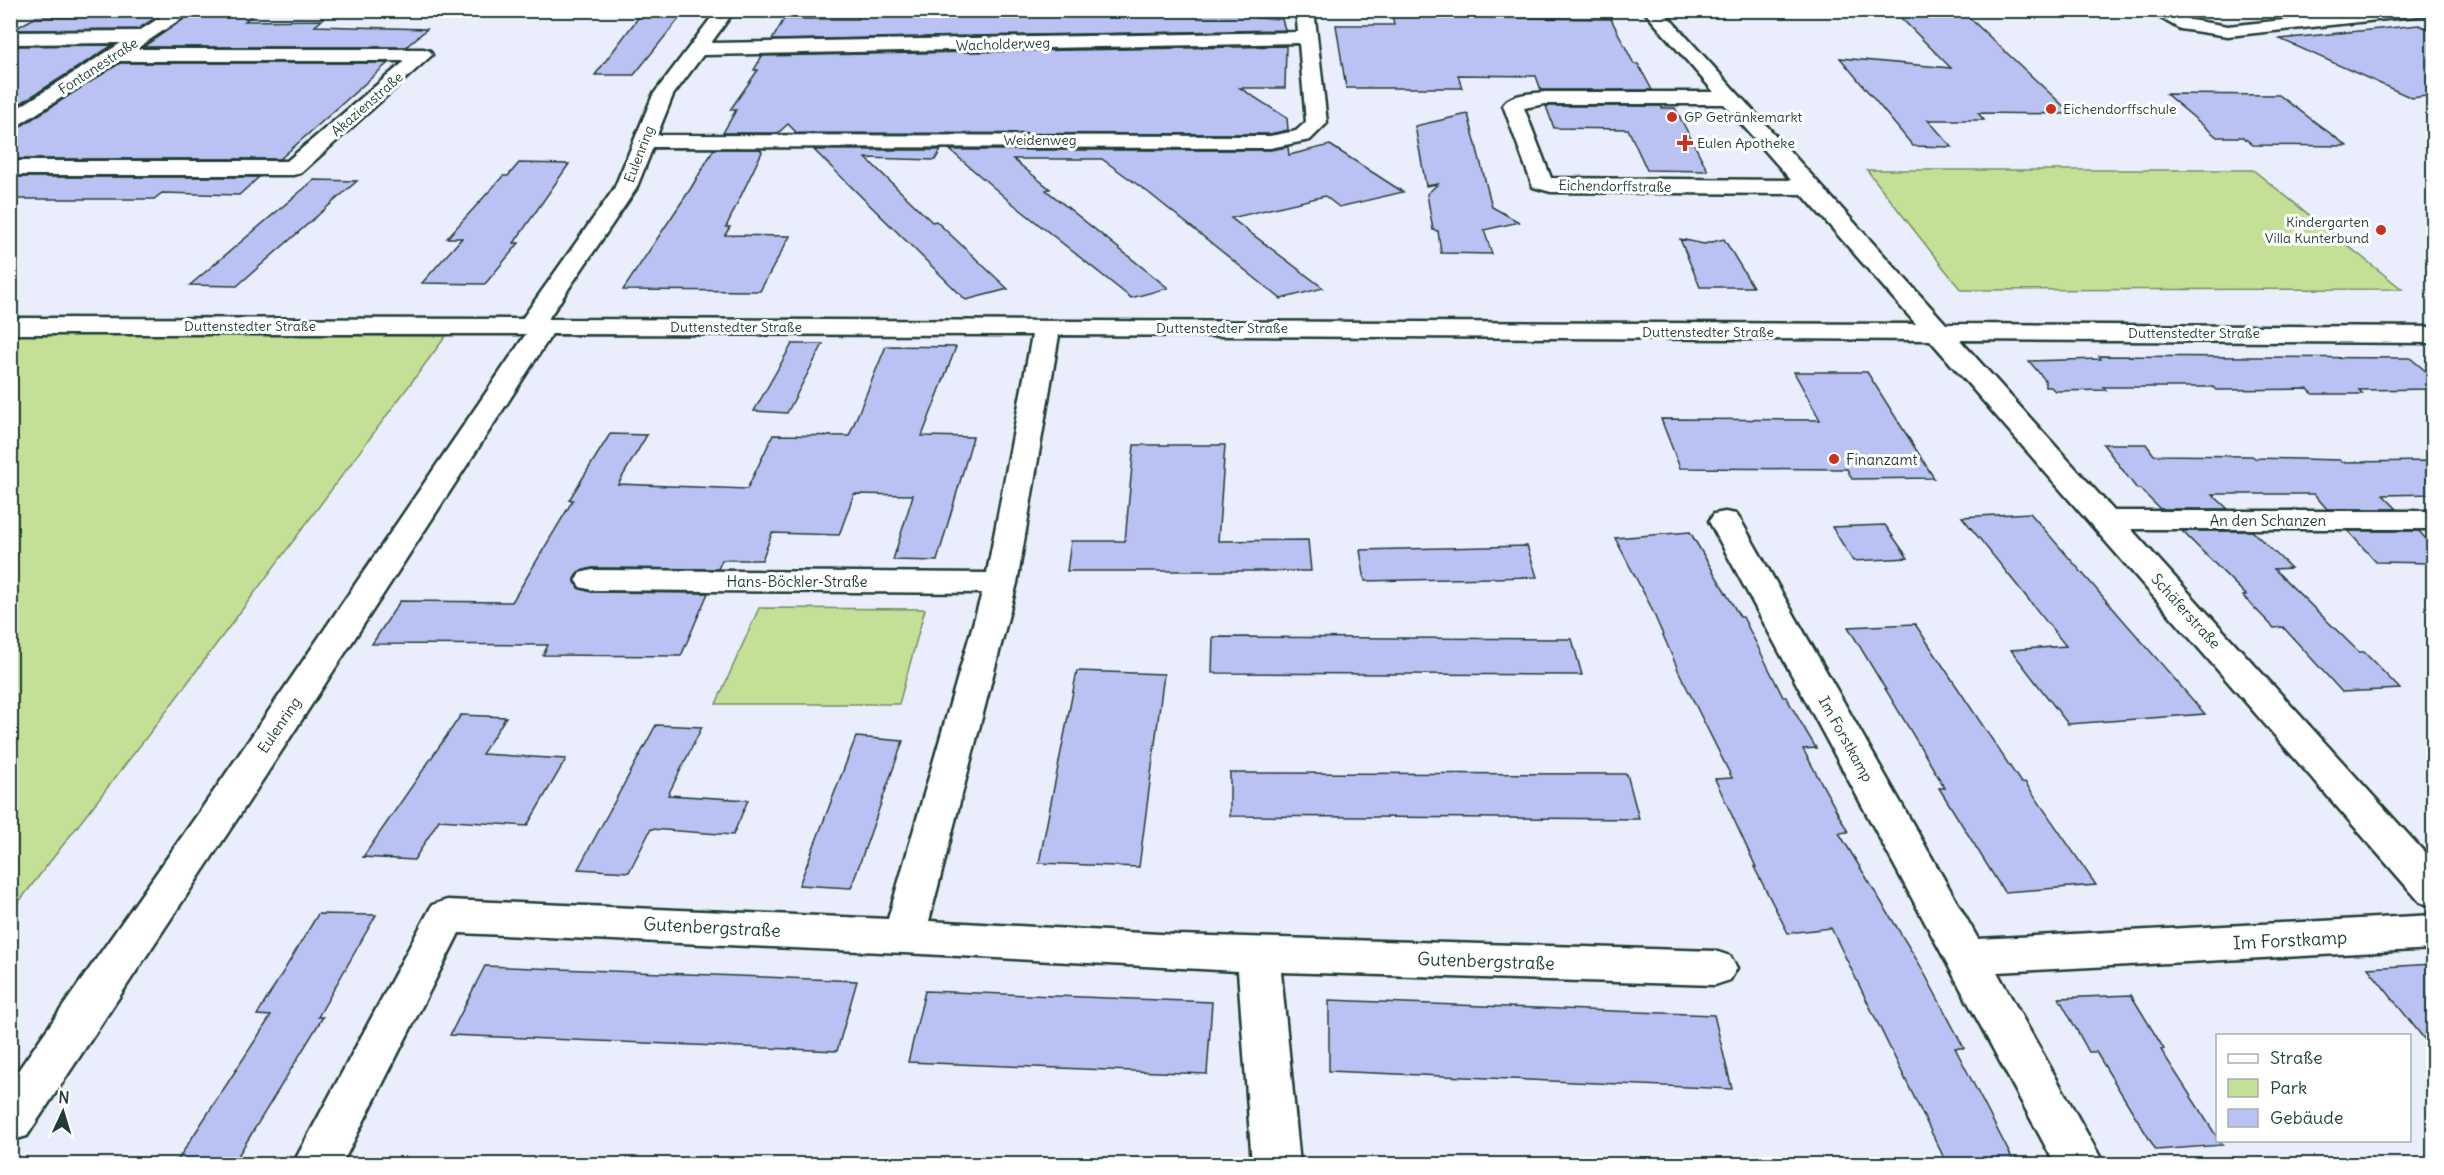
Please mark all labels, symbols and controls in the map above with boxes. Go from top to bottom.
street label: Wacholderweg [956,33,1050,55]
street label: Fontanestraße [55,34,141,98]
street label: Akazienstraße [327,68,407,140]
place label: Eichendorffschule [2063,100,2177,118]
marker: Eichendorffschule [2044,102,2058,116]
place label: GP Getränkemarkt [1684,108,1803,126]
marker: GP Getränkemarkt [1665,110,1679,124]
street label: Eulenring [620,123,658,185]
street label: Weidenweg [1004,131,1076,149]
place label: Eulen Apotheke [1697,134,1795,152]
marker: Eulen Apotheke [1678,136,1692,150]
street label: Eichendorffstraße [1558,176,1672,196]
place label: Kindergarten Villa Kunterbund [2265,213,2369,247]
marker: Kindergarten Villa Kunterbund [2374,223,2388,237]
street label: Duttenstedter Straße [184,317,316,335]
street label: Duttenstedter Straße [670,318,802,336]
street label: Duttenstedter Straße [1156,319,1288,337]
street label: Duttenstedter Straße [1642,323,1774,341]
street label: Duttenstedter Straße [2128,324,2260,342]
place label: Finanzamt [1846,450,1918,469]
marker: Finanzamt [1827,452,1841,466]
street label: An den Schanzen [2210,511,2327,530]
street label: Schäferstraße [2147,570,2225,652]
street label: Hans-Böckler-Straße [726,572,868,591]
street label: Eulenring [253,693,305,757]
street label: Im Forstkamp [1815,693,1877,785]
street label: Gutenbergstraße [643,912,781,942]
street label: Im Forstkamp [2232,926,2348,954]
street label: Gutenbergstraße [1417,947,1555,975]
legend [2216,1034,2411,1142]
text: Straße [2270,1046,2323,1069]
text: Park [2270,1076,2307,1099]
north arrow [33,1082,93,1142]
text: N [58,1087,70,1107]
text: Gebäude [2270,1106,2343,1129]

